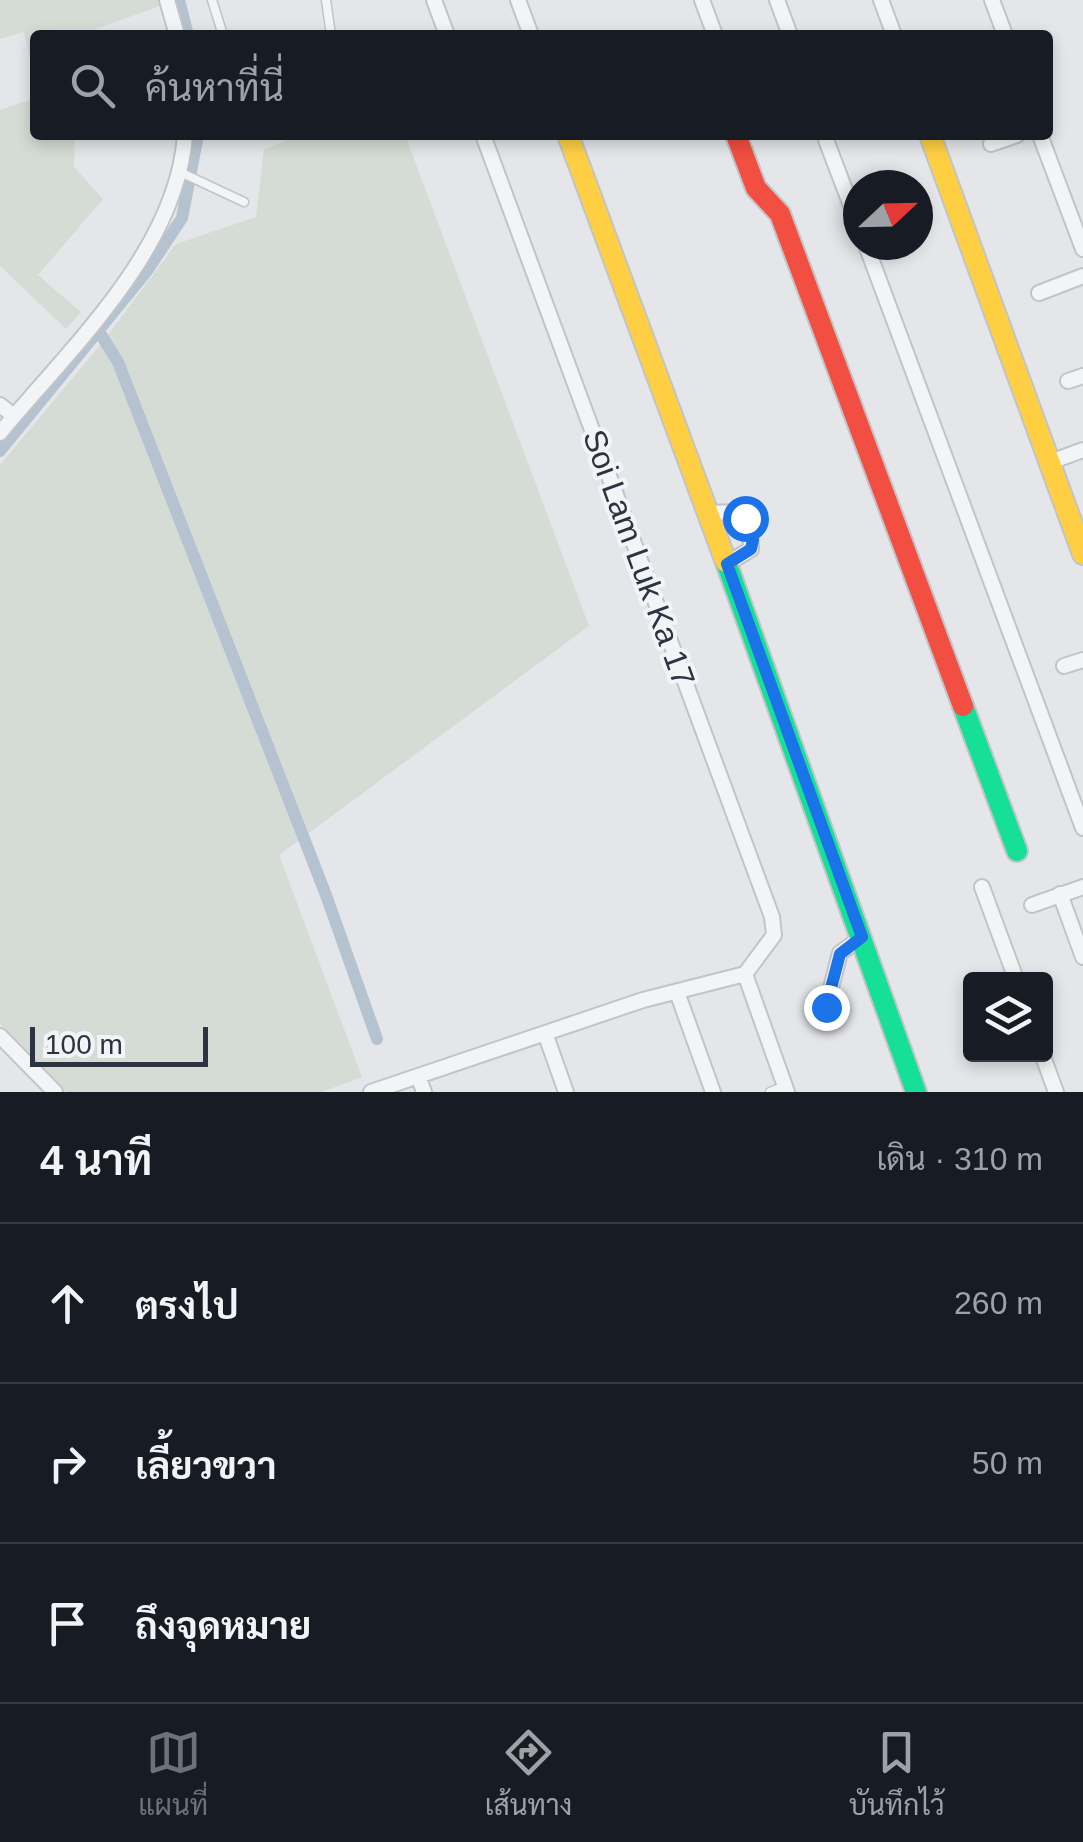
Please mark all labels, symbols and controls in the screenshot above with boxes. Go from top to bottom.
search box [30,30,1053,140]
icon: search [65,58,120,113]
text: ค้นหาที่นี่ [145,67,284,109]
north arrow [843,170,933,260]
street label: Soi Lam Luk Ka 17 [576,425,702,691]
route start [723,496,769,542]
map controls [963,972,1053,1062]
button: layers [963,972,1053,1062]
route end [804,985,850,1031]
scale bar [30,1022,208,1066]
text: 100 m [45,1029,123,1060]
text: 4 นาที [40,1137,152,1184]
text: เดิน · 310 m [876,1141,1043,1177]
icon: ahead [40,1276,95,1331]
text: ตรงไป [135,1285,239,1327]
text: 260 m [954,1285,1043,1321]
icon: right [40,1436,95,1491]
text: เลี้ยวขวา [135,1445,277,1487]
text: 50 m [972,1445,1043,1481]
icon: arrive [40,1596,95,1651]
text: ถึงจุดหมาย [135,1605,311,1647]
tab: แผนที่ [138,1725,208,1822]
tab: เส้นทาง [485,1725,572,1822]
tab: บันทึกไว้ [849,1725,945,1822]

